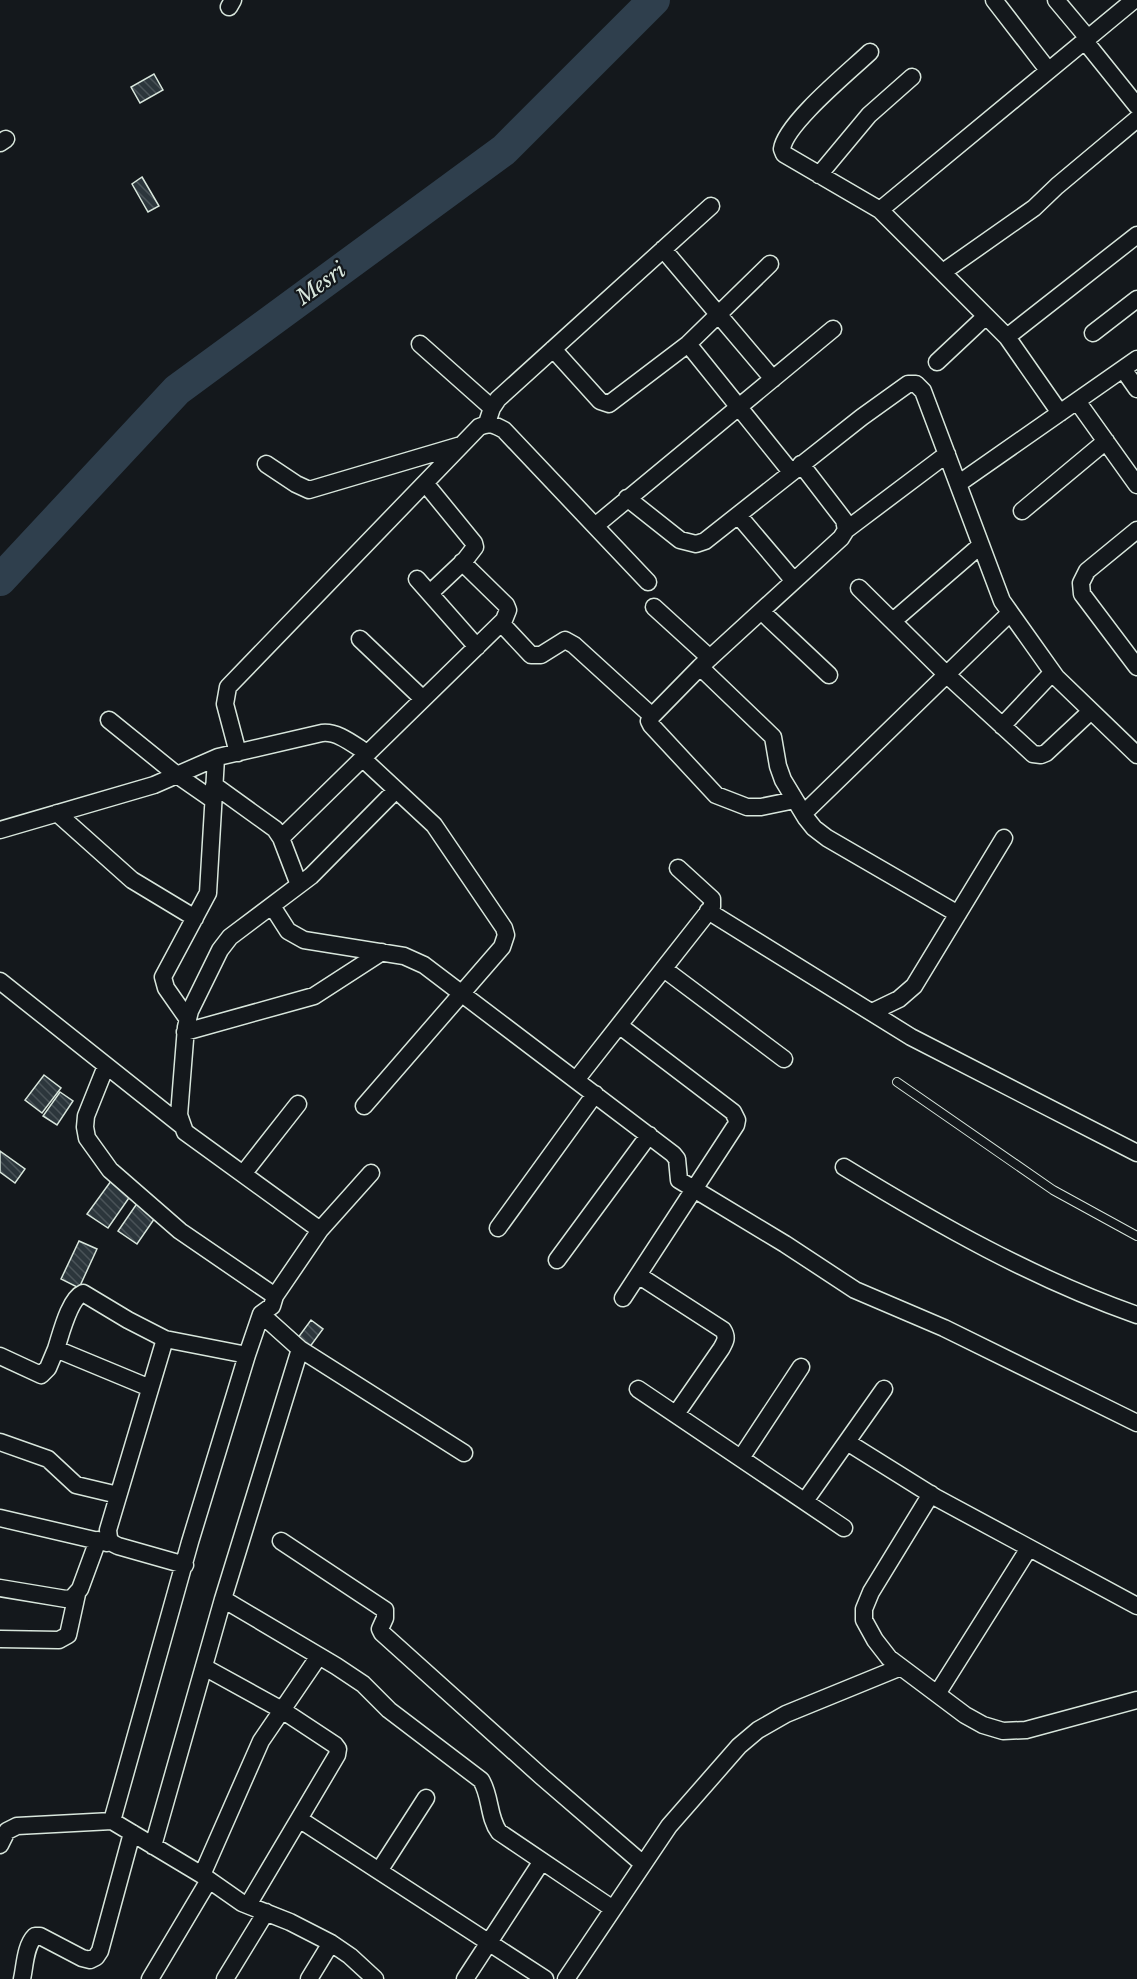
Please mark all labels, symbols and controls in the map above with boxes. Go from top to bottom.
water label: Mesri [290,257,352,311]

